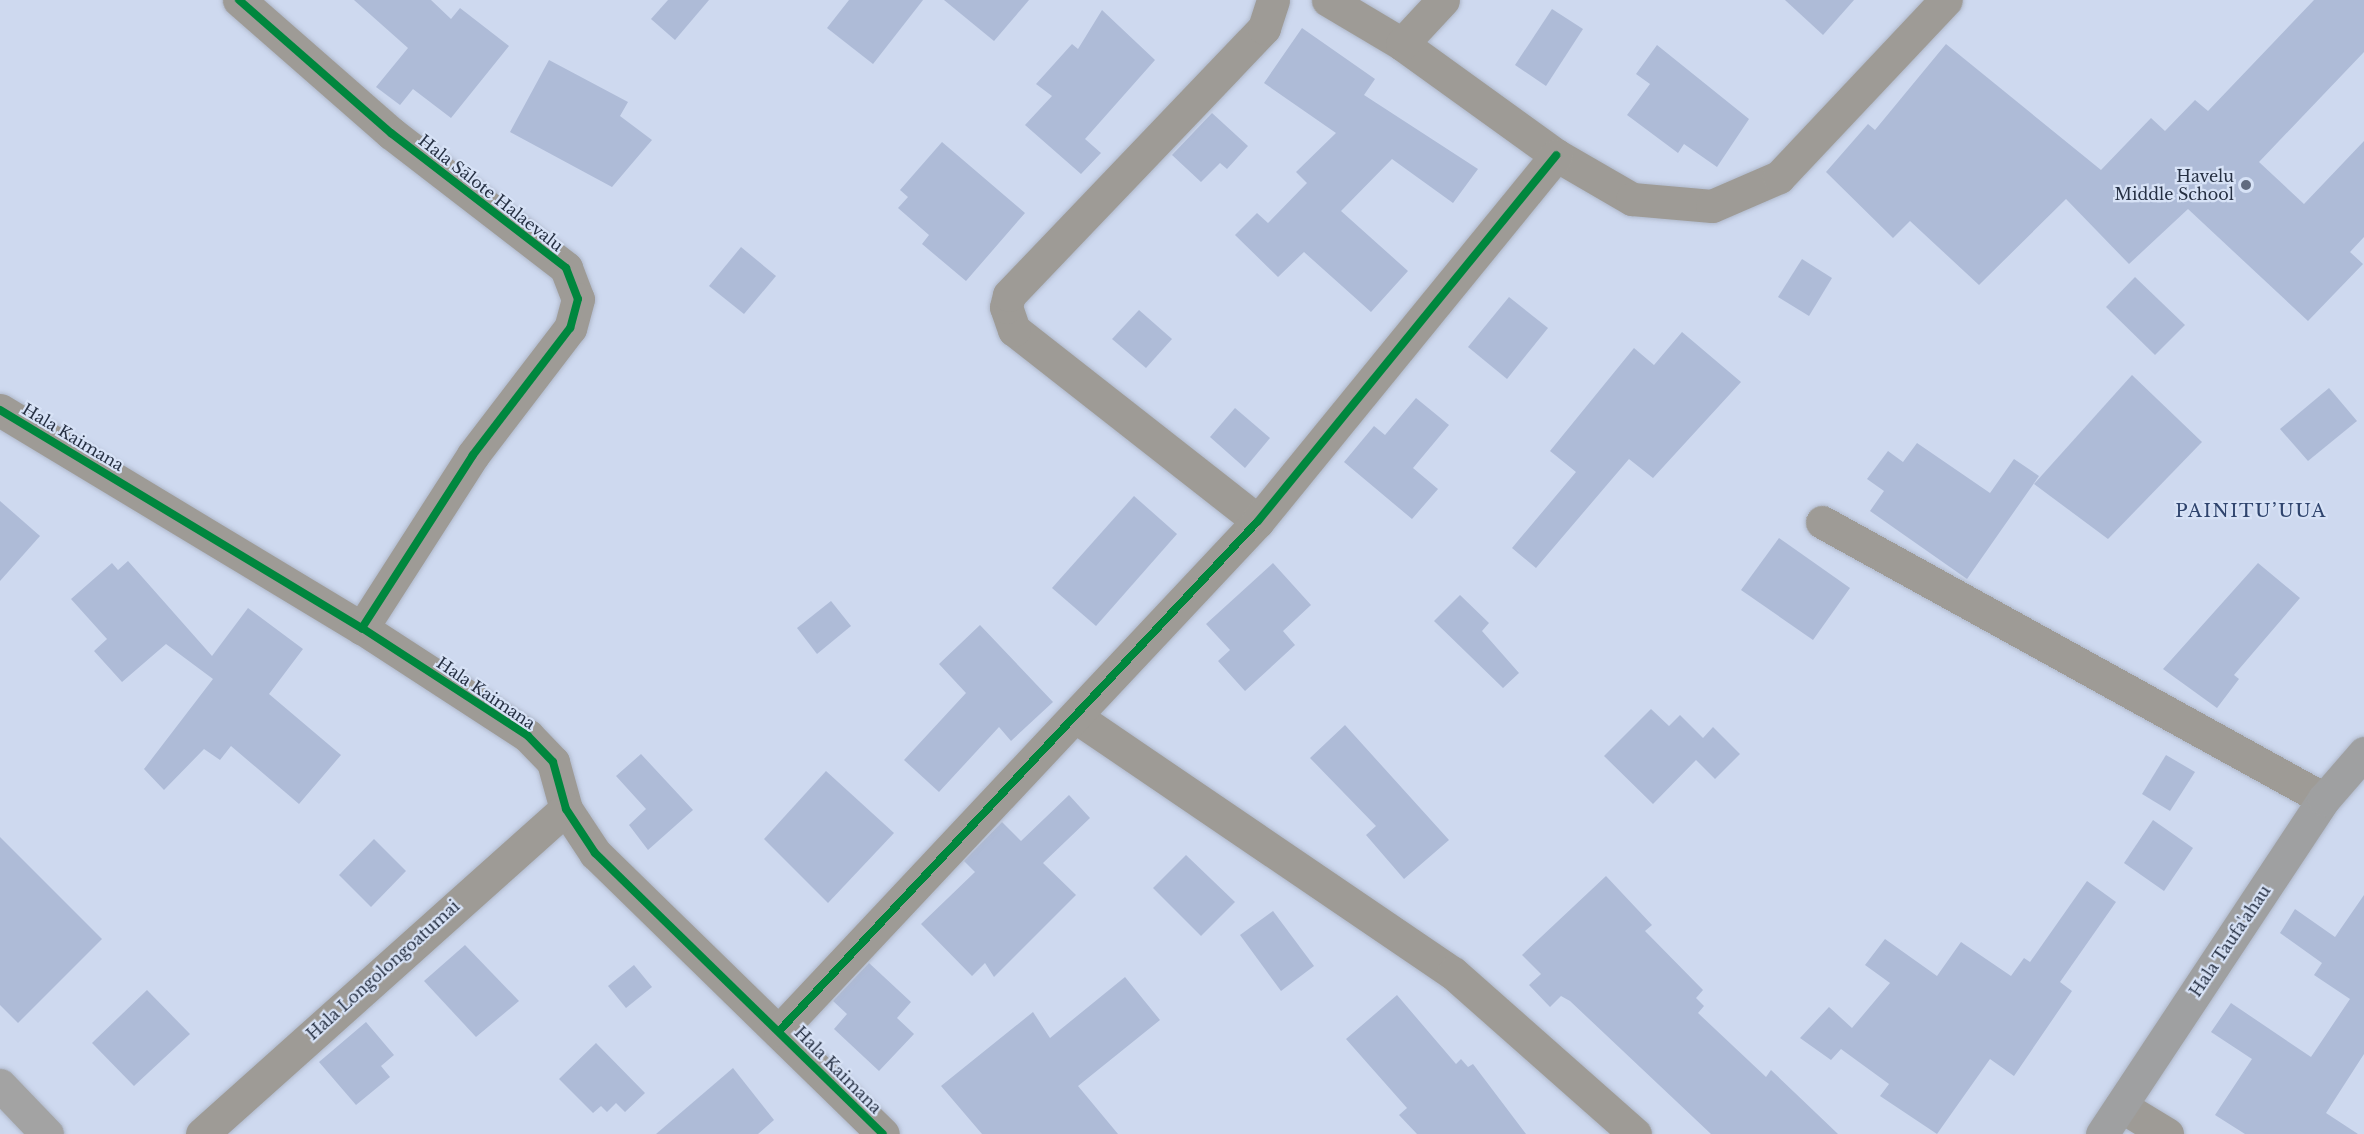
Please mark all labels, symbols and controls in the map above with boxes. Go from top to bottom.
street label: Hala Sālote Halaevalu [415,131,567,255]
place label: Havelu Middle School [2115,166,2234,204]
marker: Havelu Middle School [2239,178,2253,192]
street label: Hala Kaimana [19,399,127,475]
district label: PAINITU’UUA [2175,500,2327,522]
street label: Hala Kaimana [433,653,539,733]
street label: Hala Taufa'ahau [2185,881,2275,1001]
street label: Hala Longolongoatumai [303,896,463,1044]
street label: Hala Kaimana [791,1023,885,1117]

